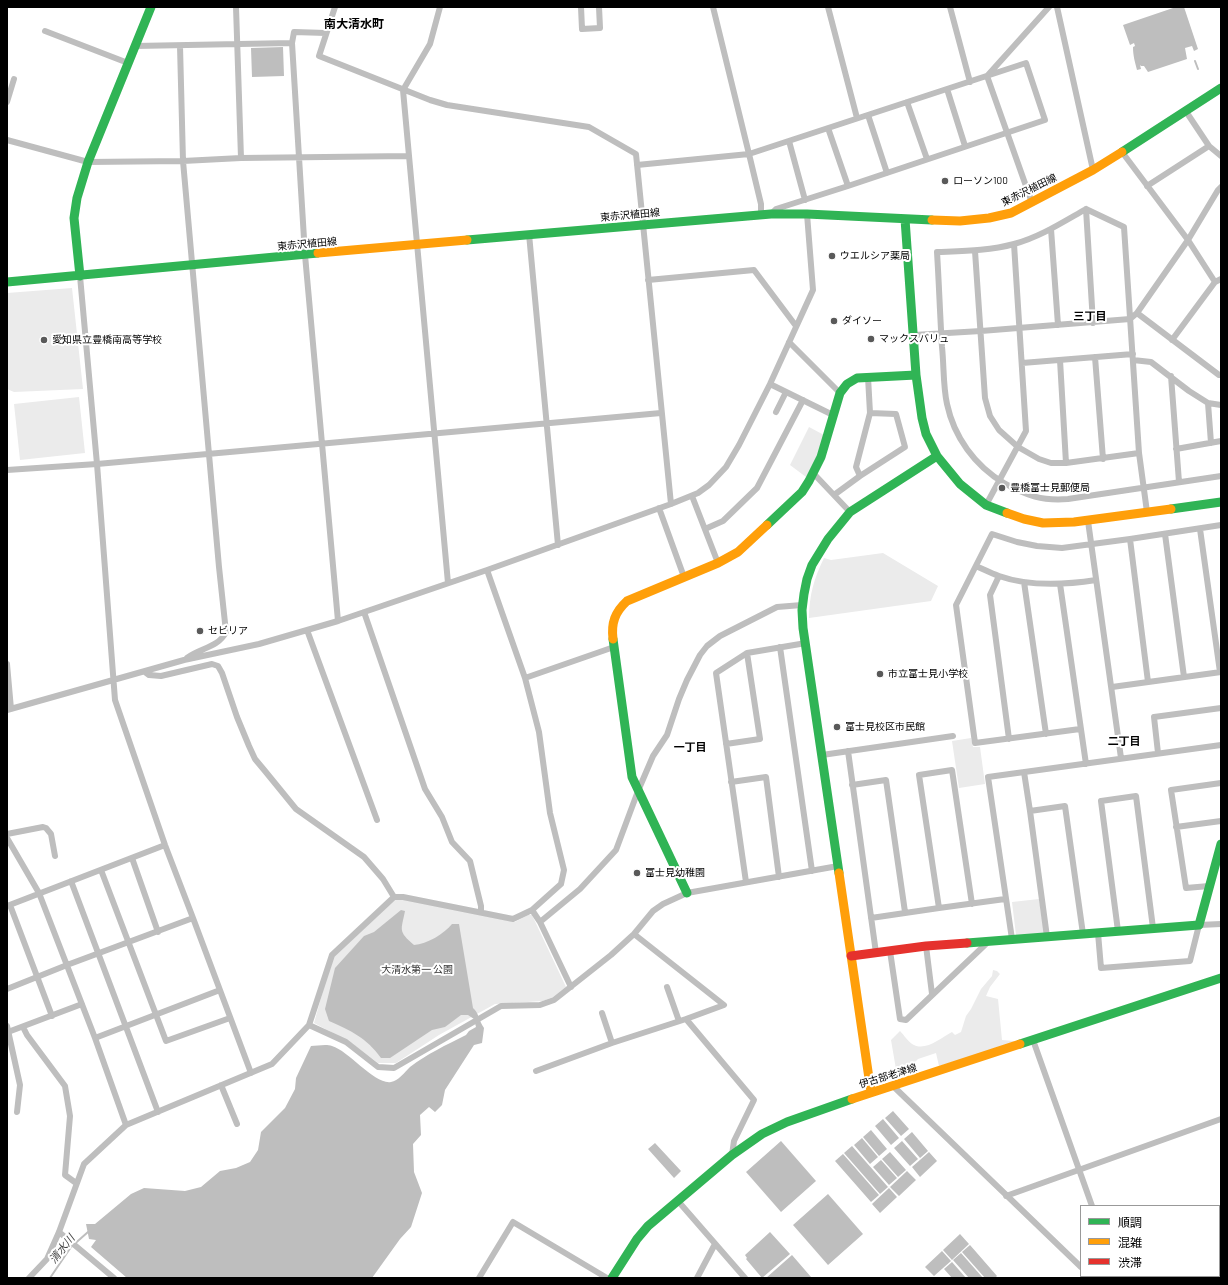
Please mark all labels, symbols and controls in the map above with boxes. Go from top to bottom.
district label: 南大清水町 [324,17,384,31]
street label: 東赤沢植田線 [999,171,1059,209]
place label: ローソン100 [953,175,1008,187]
marker: ローソン100 [940,176,950,186]
street label: 東赤沢植田線 [600,206,660,224]
street label: 東赤沢植田線 [277,235,337,253]
place label: ウエルシア薬局 [840,250,910,262]
marker: ウエルシア薬局 [827,251,837,261]
district label: 三丁目 [1074,309,1106,323]
place label: ダイソー [842,315,882,327]
marker: ダイソー [829,316,839,326]
place label: マックスバリュ [879,333,949,345]
place label: 愛知県立豊橋南高等学校 [52,334,162,346]
marker: マックスバリュ [866,334,876,344]
marker: 愛知県立豊橋南高等学校 [39,335,49,345]
place label: 豊橋富士見郵便局 [1010,482,1090,494]
marker: 豊橋富士見郵便局 [997,483,1007,493]
place label: セビリア [208,625,248,637]
marker: セビリア [195,626,205,636]
place label: 市立富士見小学校 [888,668,968,680]
marker: 市立富士見小学校 [875,669,885,679]
place label: 富士見校区市民館 [845,721,925,733]
marker: 富士見校区市民館 [832,722,842,732]
district label: 二丁目 [1108,734,1140,748]
district label: 一丁目 [674,740,706,754]
place label: 富士見幼稚園 [645,867,705,879]
marker: 富士見幼稚園 [632,868,642,878]
park label: 大清水第一 公園 [381,964,453,976]
street label: 伊古部老津線 [858,1061,918,1091]
legend [1080,1205,1220,1277]
text: 順調 [1118,1215,1142,1229]
water label: 清水川 [46,1232,78,1266]
text: 混雑 [1118,1235,1142,1249]
text: 渋滞 [1118,1255,1142,1269]

